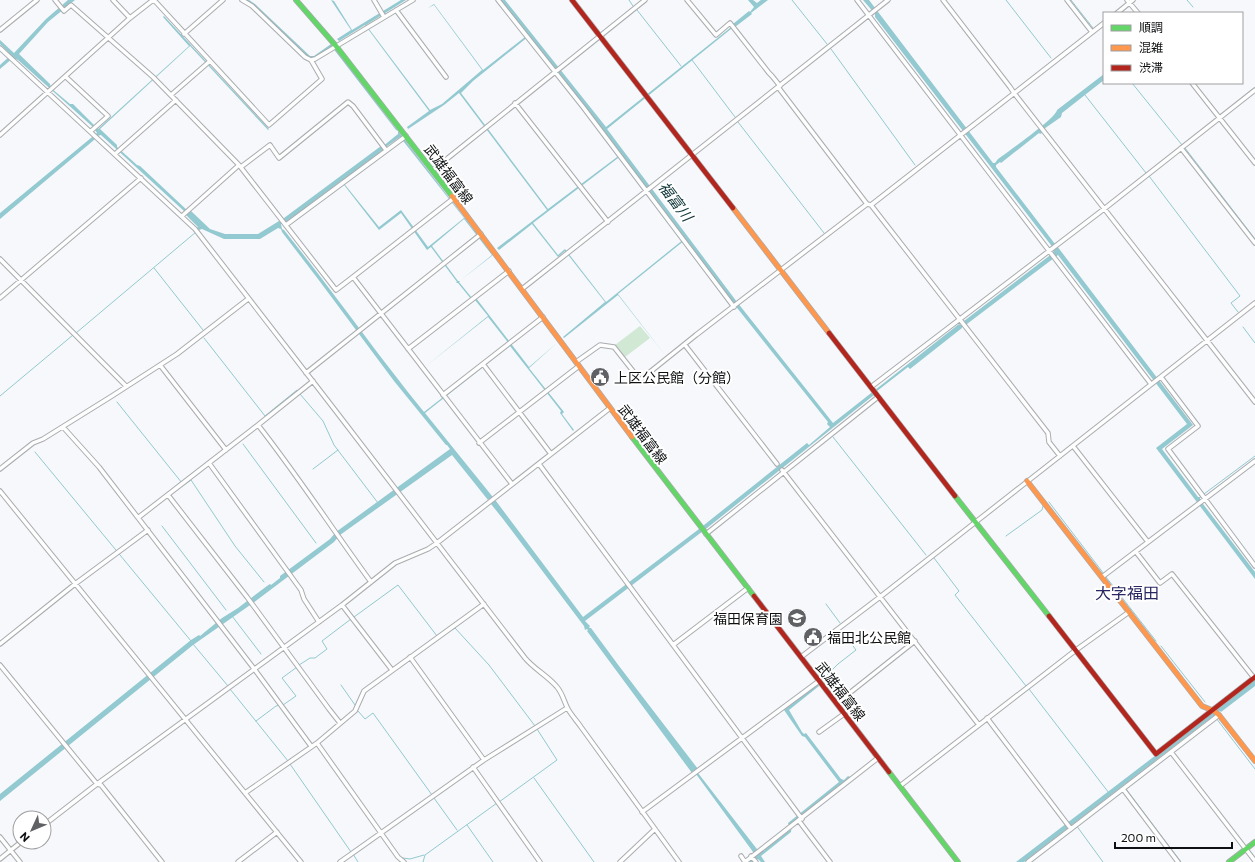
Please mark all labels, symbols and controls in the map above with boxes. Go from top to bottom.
legend [1103,12,1243,84]
text: 順調 [1139,20,1163,34]
text: 混雑 [1139,40,1163,54]
text: 渋滞 [1139,60,1163,74]
street label: 武雄福富線 [421,141,477,207]
water label: 福富川 [655,178,698,226]
public building icon: 上区公民館（分館） [589,366,611,388]
place label: 上区公民館（分館） [614,369,740,386]
street label: 武雄福富線 [615,401,671,467]
district label: 大字福田 [1095,583,1159,602]
school or university icon: 福田保育園 [786,607,808,629]
place label: 福田保育園 [713,610,783,627]
public building icon: 福田北公民館 [802,626,824,648]
place label: 福田北公民館 [827,629,911,646]
street label: 武雄福富線 [813,658,869,724]
north arrow [12,810,52,850]
scale bar [1115,824,1232,850]
text: N [17,830,32,845]
text: 200 m [1121,830,1156,844]

